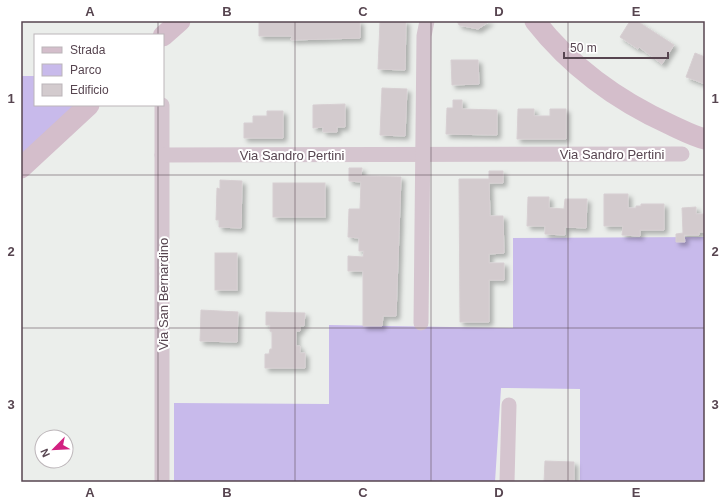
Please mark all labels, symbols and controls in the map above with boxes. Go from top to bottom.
text: A [85,4,95,19]
text: B [222,4,232,19]
text: C [358,4,368,19]
text: D [494,4,504,19]
text: E [632,4,641,19]
legend [34,34,164,106]
scale bar [564,34,668,60]
text: 50 m [570,41,597,55]
text: Strada [70,43,106,57]
text: Parco [70,63,102,77]
text: Edificio [70,83,109,97]
text: 1 [7,91,15,106]
text: 1 [711,91,719,106]
street label: Via Sandro Pertini [560,147,664,162]
street label: Via Sandro Pertini [240,148,344,163]
street label: Via San Bernardino [156,238,171,350]
text: 2 [7,244,15,259]
text: 2 [711,244,719,259]
text: 3 [7,397,15,412]
text: 3 [711,397,719,412]
north arrow [34,429,74,469]
text: N [38,447,52,459]
text: A [85,485,95,500]
text: B [222,485,232,500]
text: C [358,485,368,500]
text: D [494,485,504,500]
text: E [632,485,641,500]

